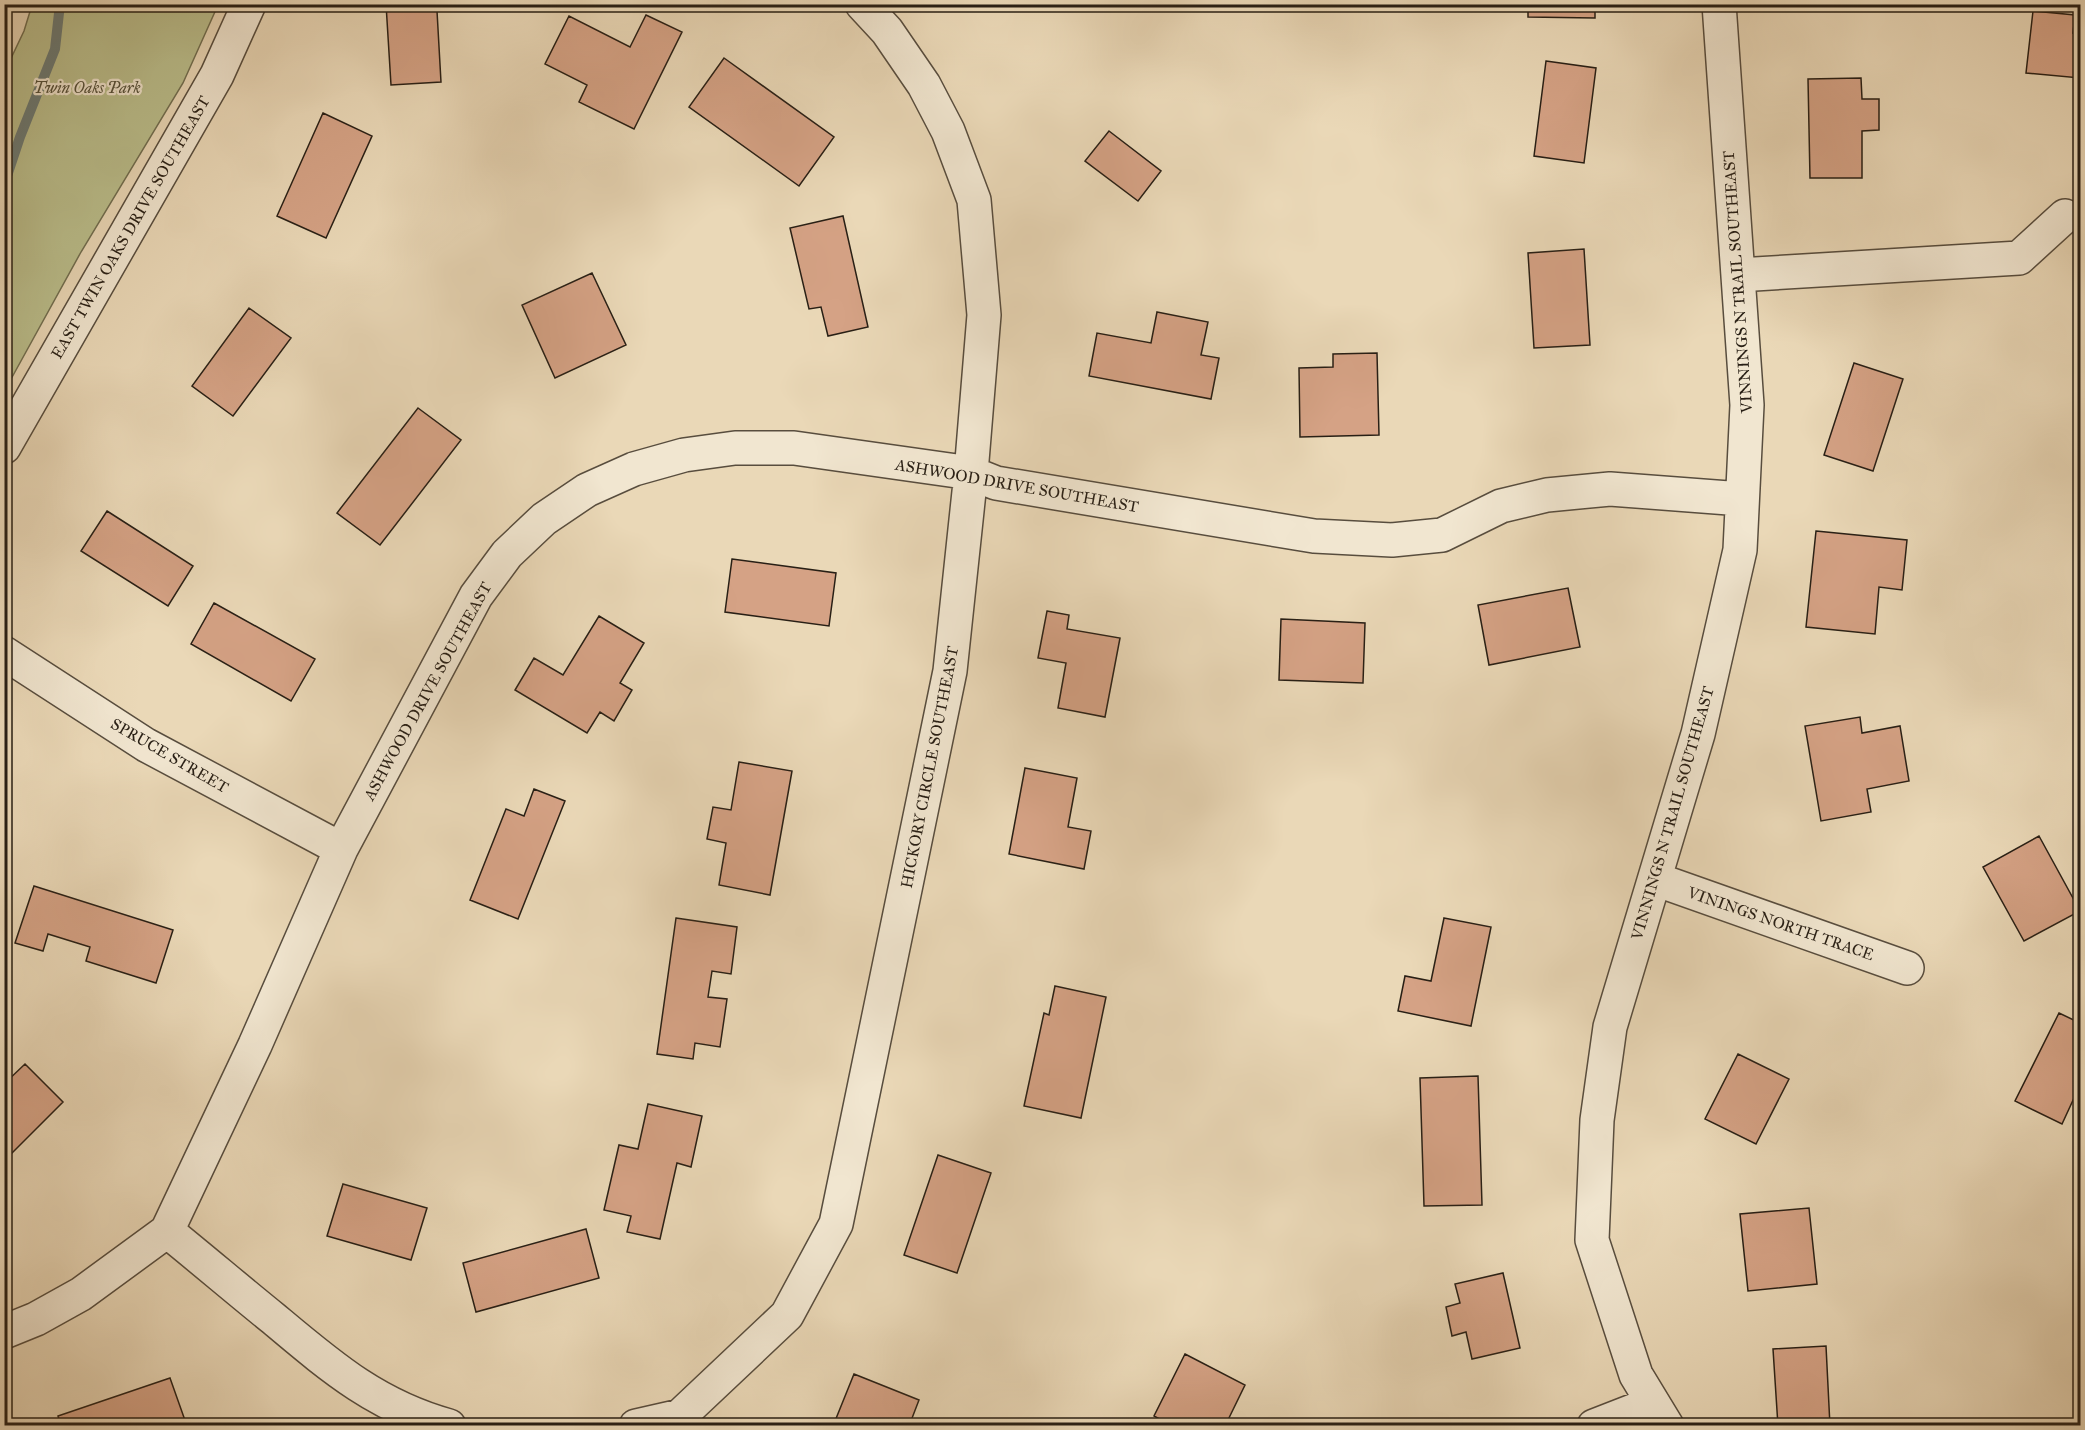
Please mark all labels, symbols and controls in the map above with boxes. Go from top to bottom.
park label: Twin Oaks Park [33,78,141,97]
street label: EAST TWIN OAKS DRIVE SOUTHEAST [47,92,214,362]
street label: VINNINGS N TRAIL SOUTHEAST [1719,150,1756,415]
street label: ASHWOOD DRIVE SOUTHEAST [893,455,1140,516]
street label: ASHWOOD DRIVE SOUTHEAST [359,579,496,805]
street label: HICKORY CIRCLE SOUTHEAST [897,644,962,890]
street label: VINNINGS N TRAIL SOUTHEAST [1627,684,1718,943]
street label: SPRUCE STREET [108,714,232,797]
street label: VININGS NORTH TRACE [1684,882,1877,964]

